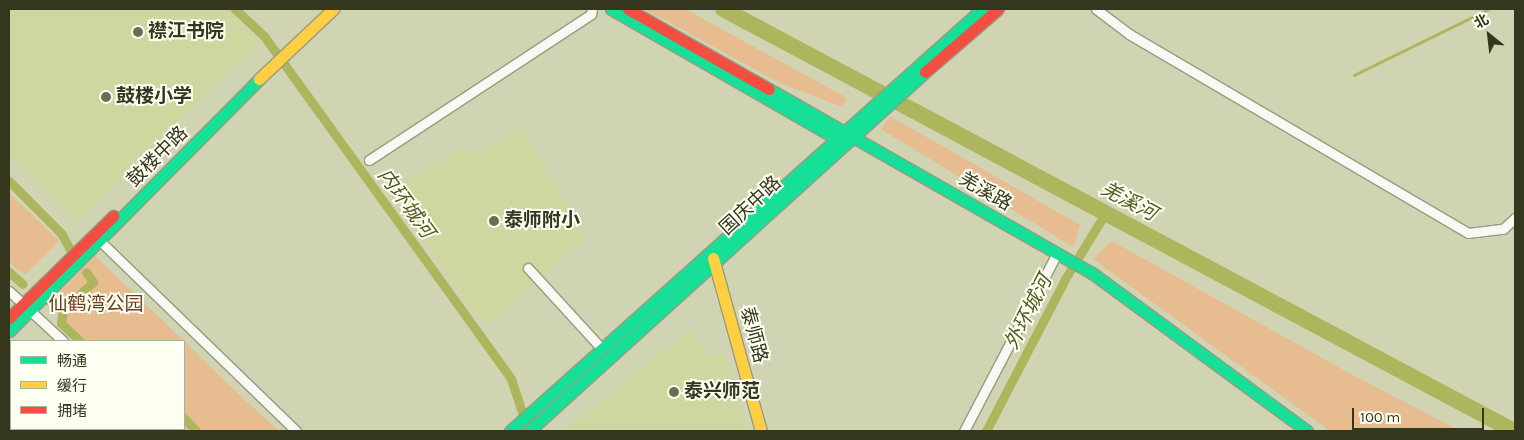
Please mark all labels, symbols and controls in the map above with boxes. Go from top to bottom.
north arrow [1464,10,1514,60]
text: 北 [1471,11,1492,32]
place label: 襟江书院 [148,21,224,43]
marker: 襟江书院 [132,26,144,38]
place label: 鼓楼小学 [116,86,192,108]
marker: 鼓楼小学 [100,91,112,103]
street label: 鼓楼中路 [123,122,193,192]
water label: 内环城河 [373,164,439,242]
street label: 羌溪路 [955,168,1015,216]
street label: 国庆中路 [715,172,787,240]
water label: 羌溪河 [1097,176,1161,226]
place label: 泰师附小 [504,210,580,232]
marker: 泰师附小 [488,215,500,227]
water label: 外环城河 [999,271,1057,353]
park label: 仙鹤湾公园 [49,294,143,316]
street label: 泰师路 [735,305,771,365]
legend [10,340,185,430]
text: 畅通 [57,352,87,370]
text: 缓行 [57,377,87,395]
place label: 泰兴师范 [684,381,760,403]
marker: 泰兴师范 [668,386,680,398]
scale bar [1354,398,1486,430]
text: 拥堵 [57,402,87,420]
text: 100 m [1360,408,1400,426]

